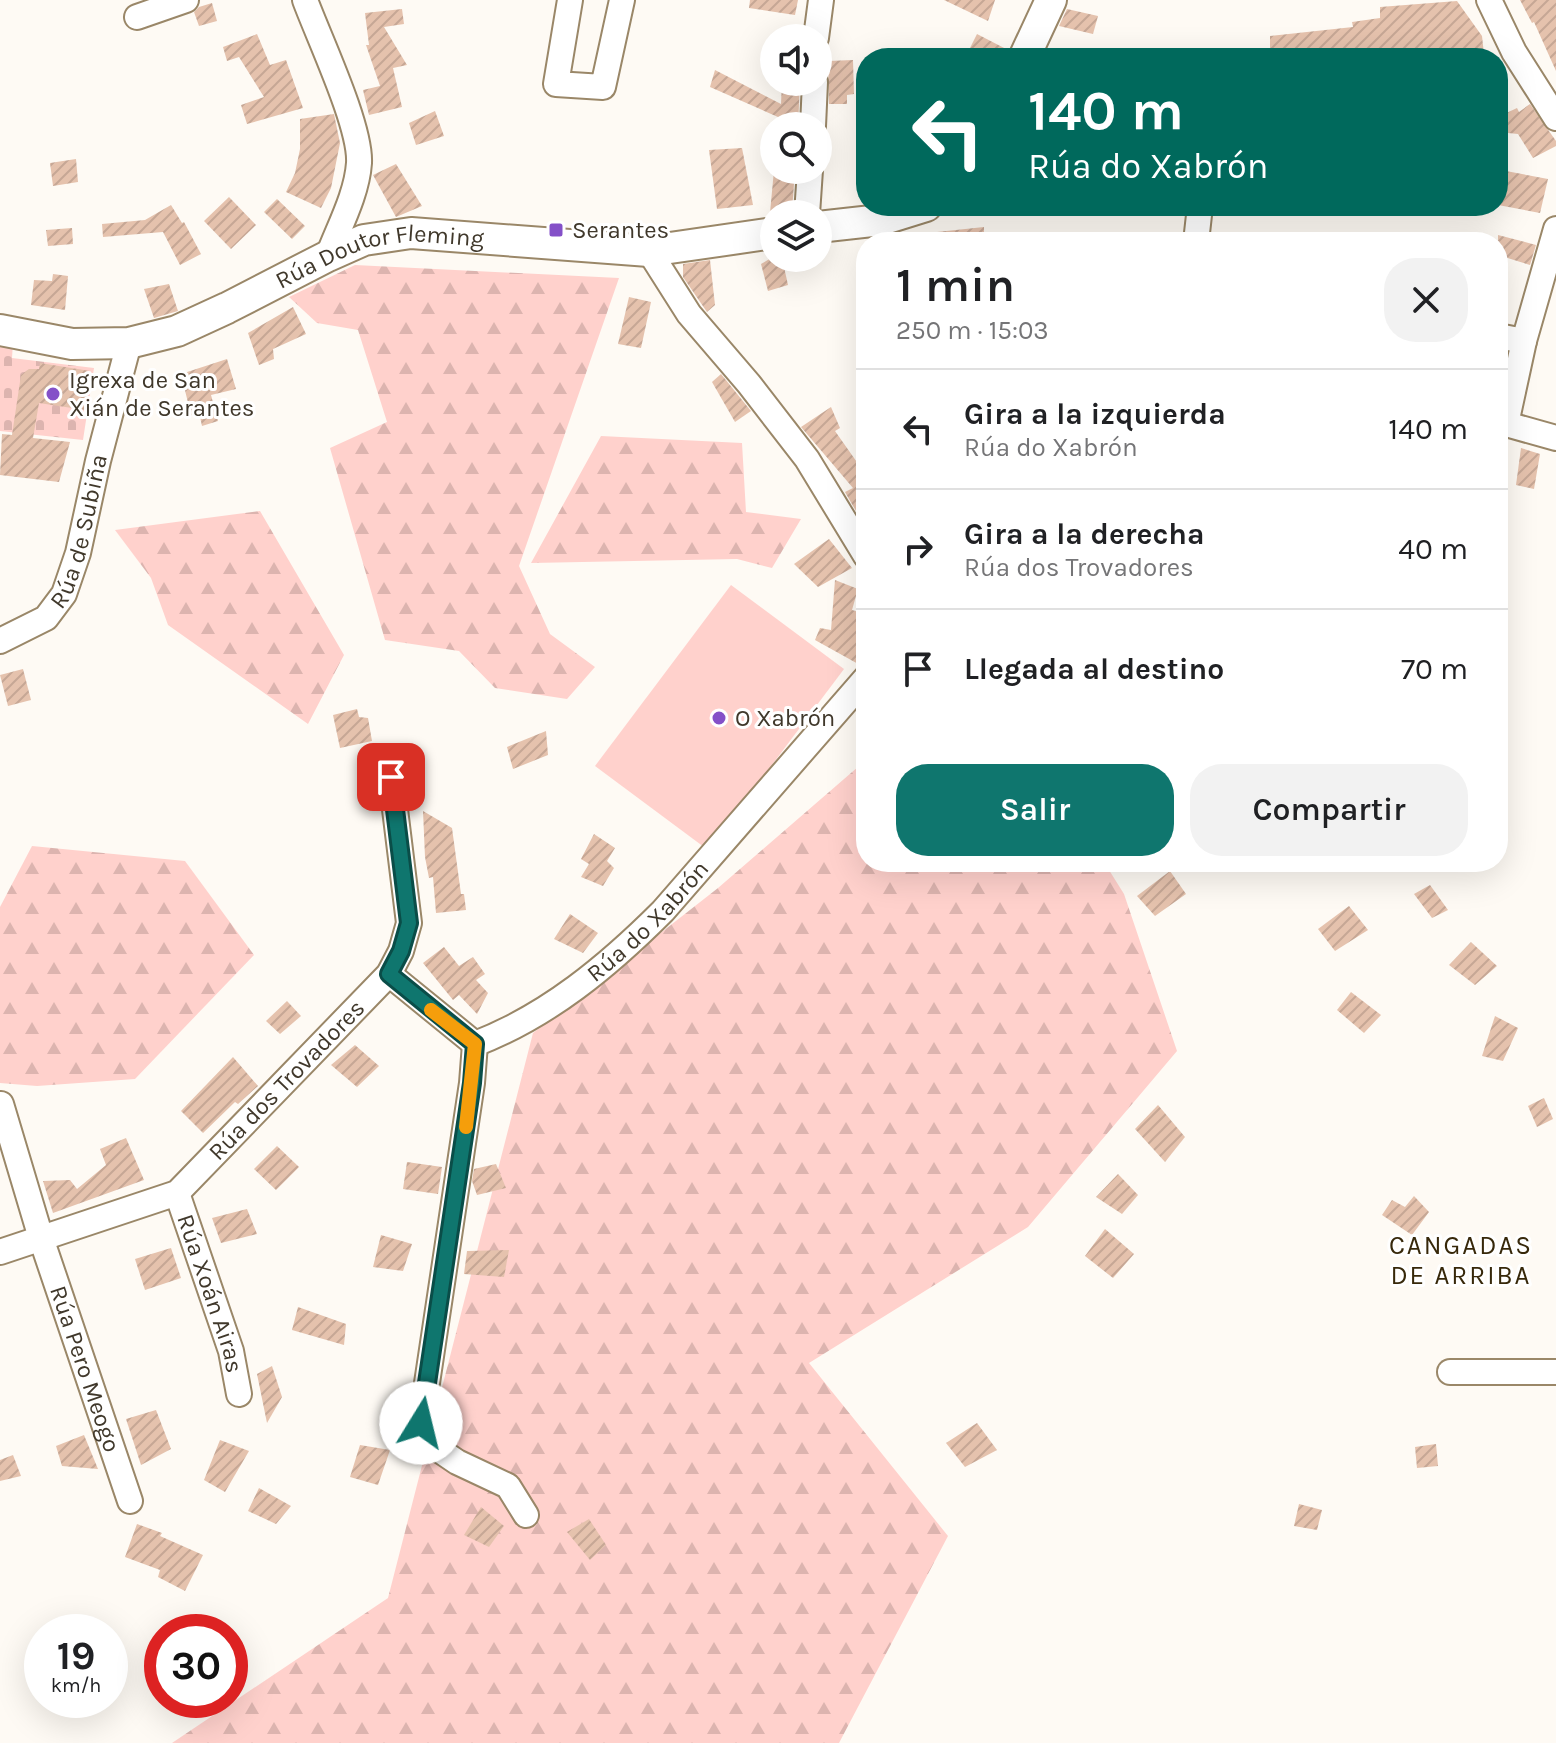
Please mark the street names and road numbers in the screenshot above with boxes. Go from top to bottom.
street label: Rúa Doutor Fleming [271,219,486,295]
street label: Rúa de Subiña [44,452,113,614]
street label: Rúa do Xabrón [581,855,714,988]
street label: Rúa dos Trovadores [203,994,370,1166]
street label: Rúa Xoán Airas [171,1210,249,1375]
street label: Rúa Pero Meogo [44,1282,126,1456]

